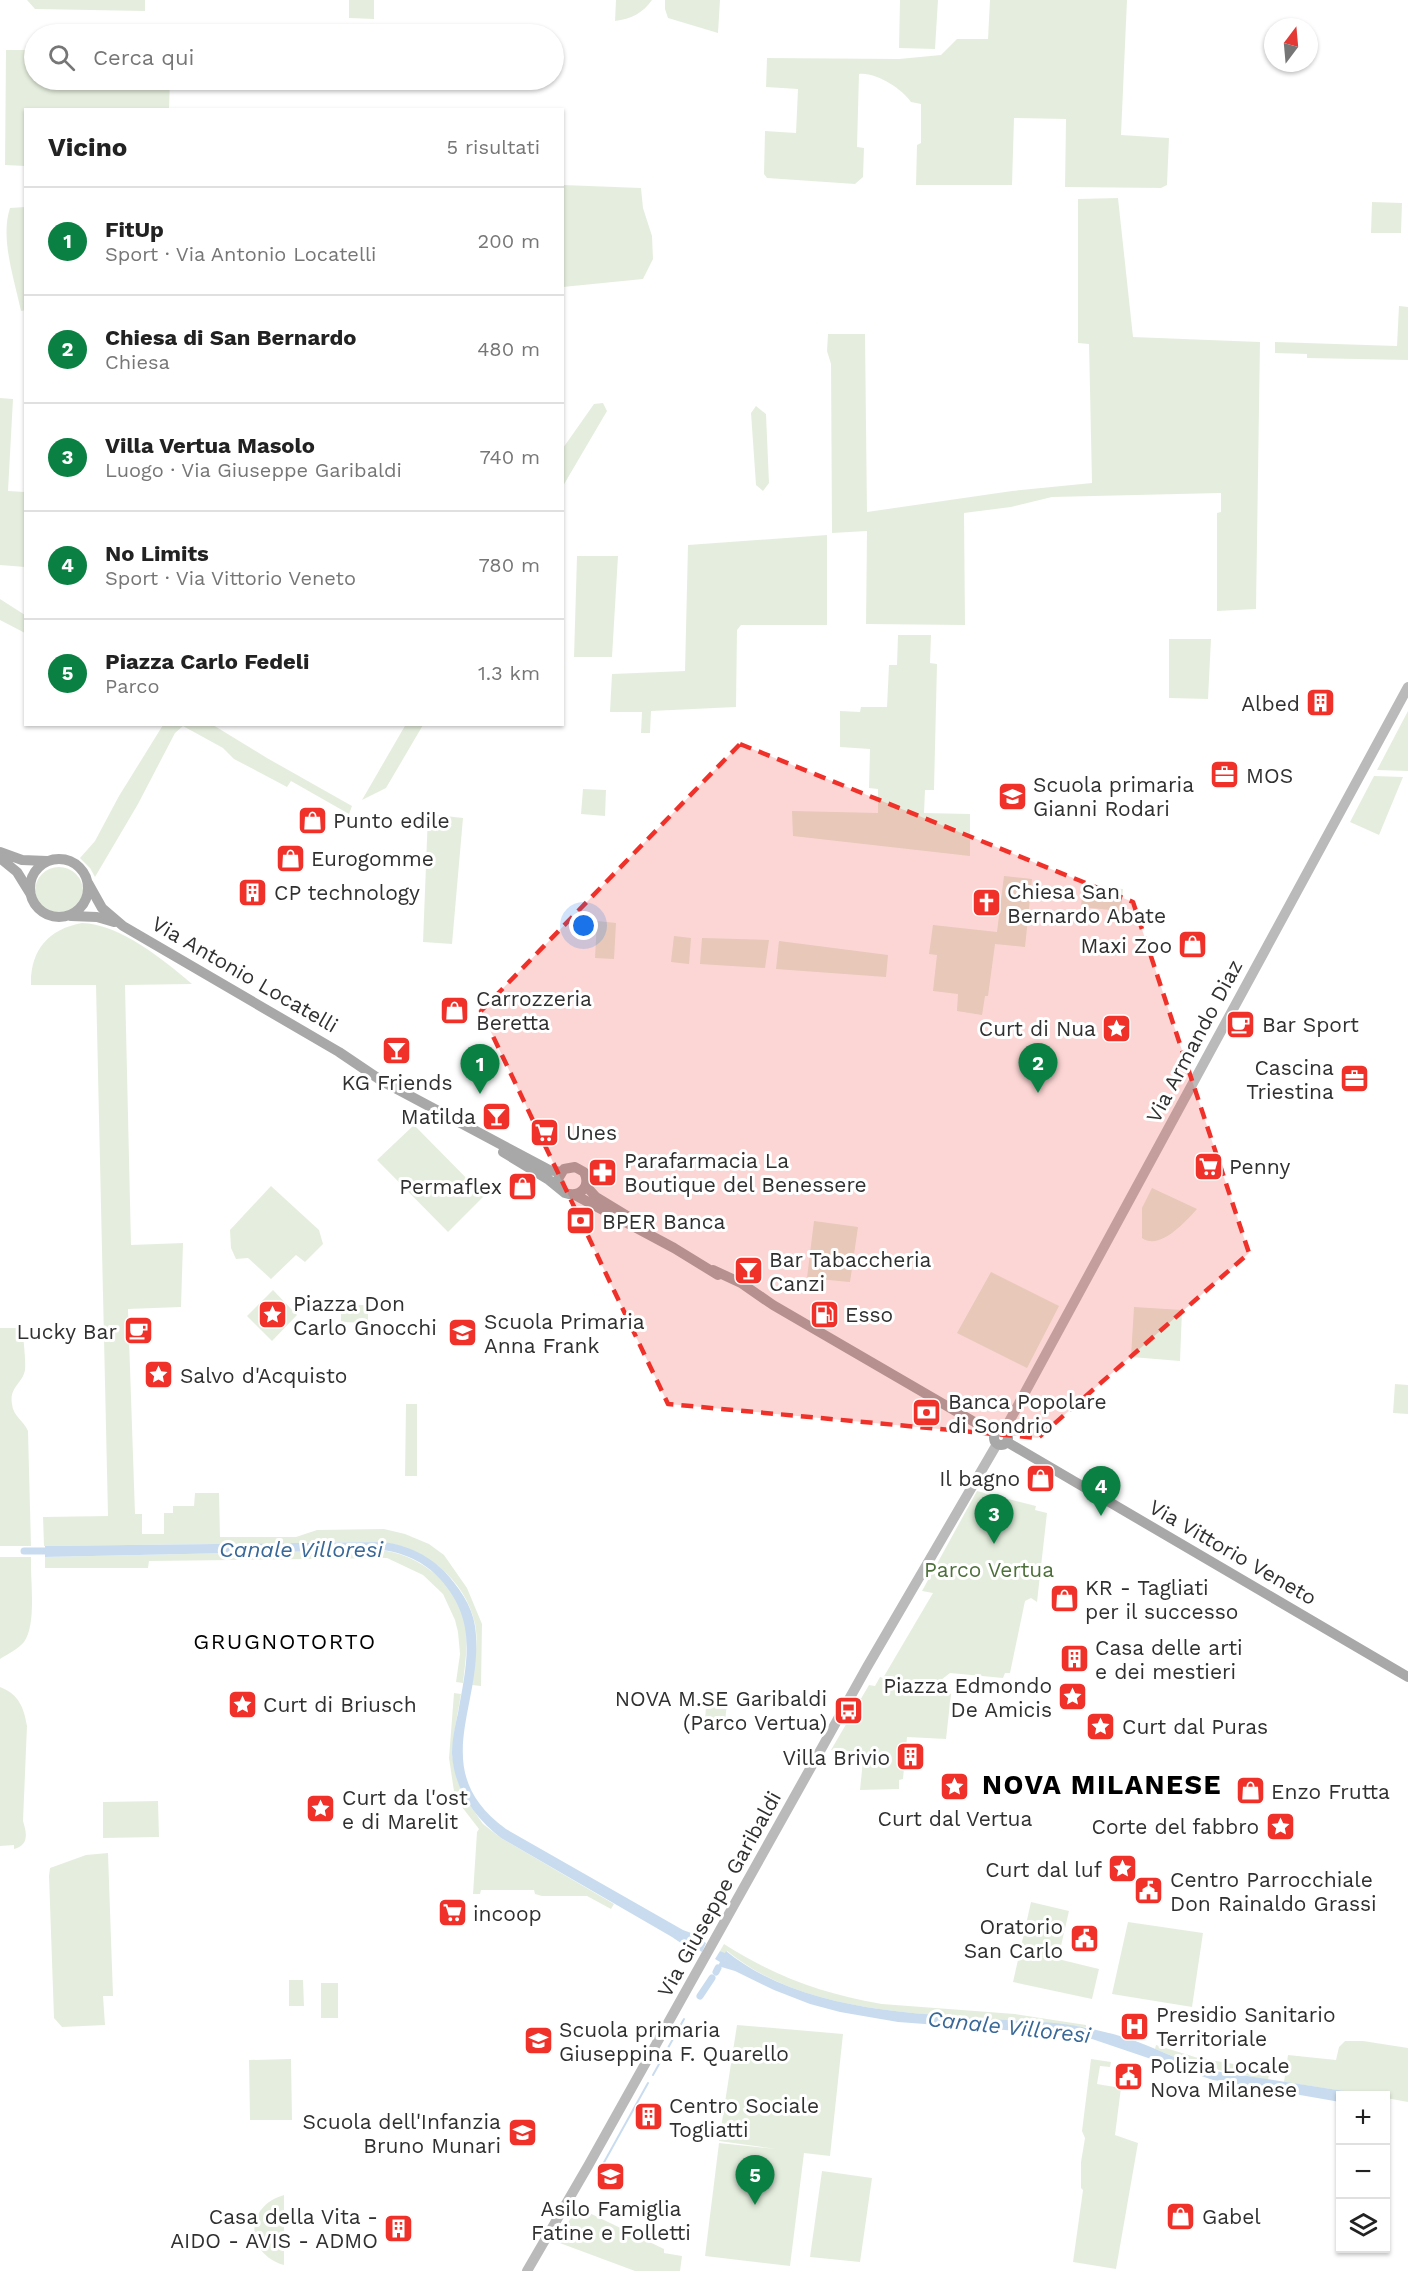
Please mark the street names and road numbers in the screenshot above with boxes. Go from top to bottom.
street label: Via Antonio Locatelli [147,910,343,1038]
street label: Via Armando Diaz [1140,955,1248,1127]
street label: Via Vittorio Veneto [1145,1494,1321,1610]
street label: Via Giuseppe Garibaldi [652,1787,786,2001]

